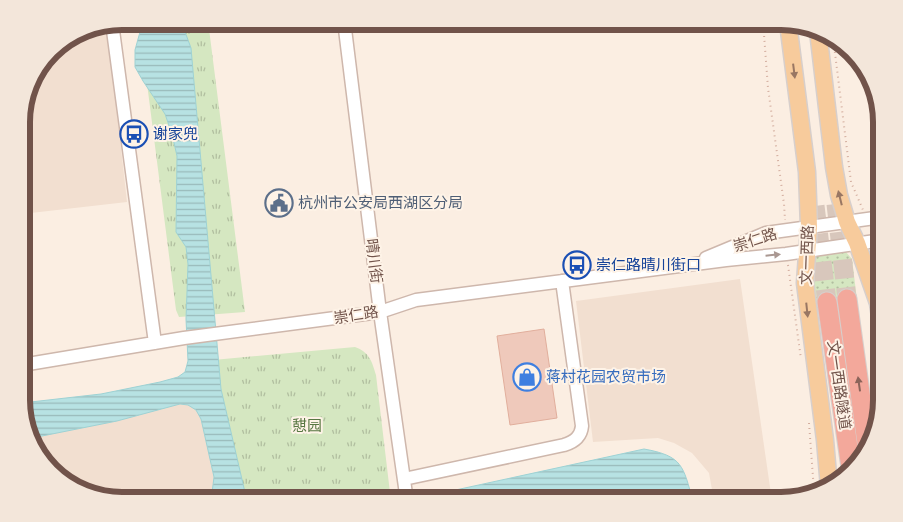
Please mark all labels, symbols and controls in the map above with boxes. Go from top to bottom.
one-way arrow [790,64,798,80]
bus stop icon: 谢家兜 [119,119,149,149]
place label: 谢家兜 [153,125,198,143]
public building icon: 杭州市公安局西湖区分局 [264,188,294,218]
one-way arrow [836,190,844,205]
place label: 杭州市公安局西湖区分局 [298,194,463,212]
street label: 崇仁路 [731,224,779,256]
street label: 文一西路 [797,225,817,285]
street label: 晴川街 [362,238,386,284]
bus stop icon: 崇仁路晴川街口 [562,250,592,280]
one-way arrow [766,251,782,259]
place label: 崇仁路晴川街口 [596,256,701,274]
street label: 崇仁路 [332,303,380,327]
one-way arrow [803,303,811,319]
street label: 文一西路隧道 [824,339,854,431]
shop icon: 蒋村花园农贸市场 [512,362,542,392]
place label: 蒋村花园农贸市场 [546,368,666,386]
one-way arrow [855,376,863,392]
park label: 憇园 [292,417,322,435]

